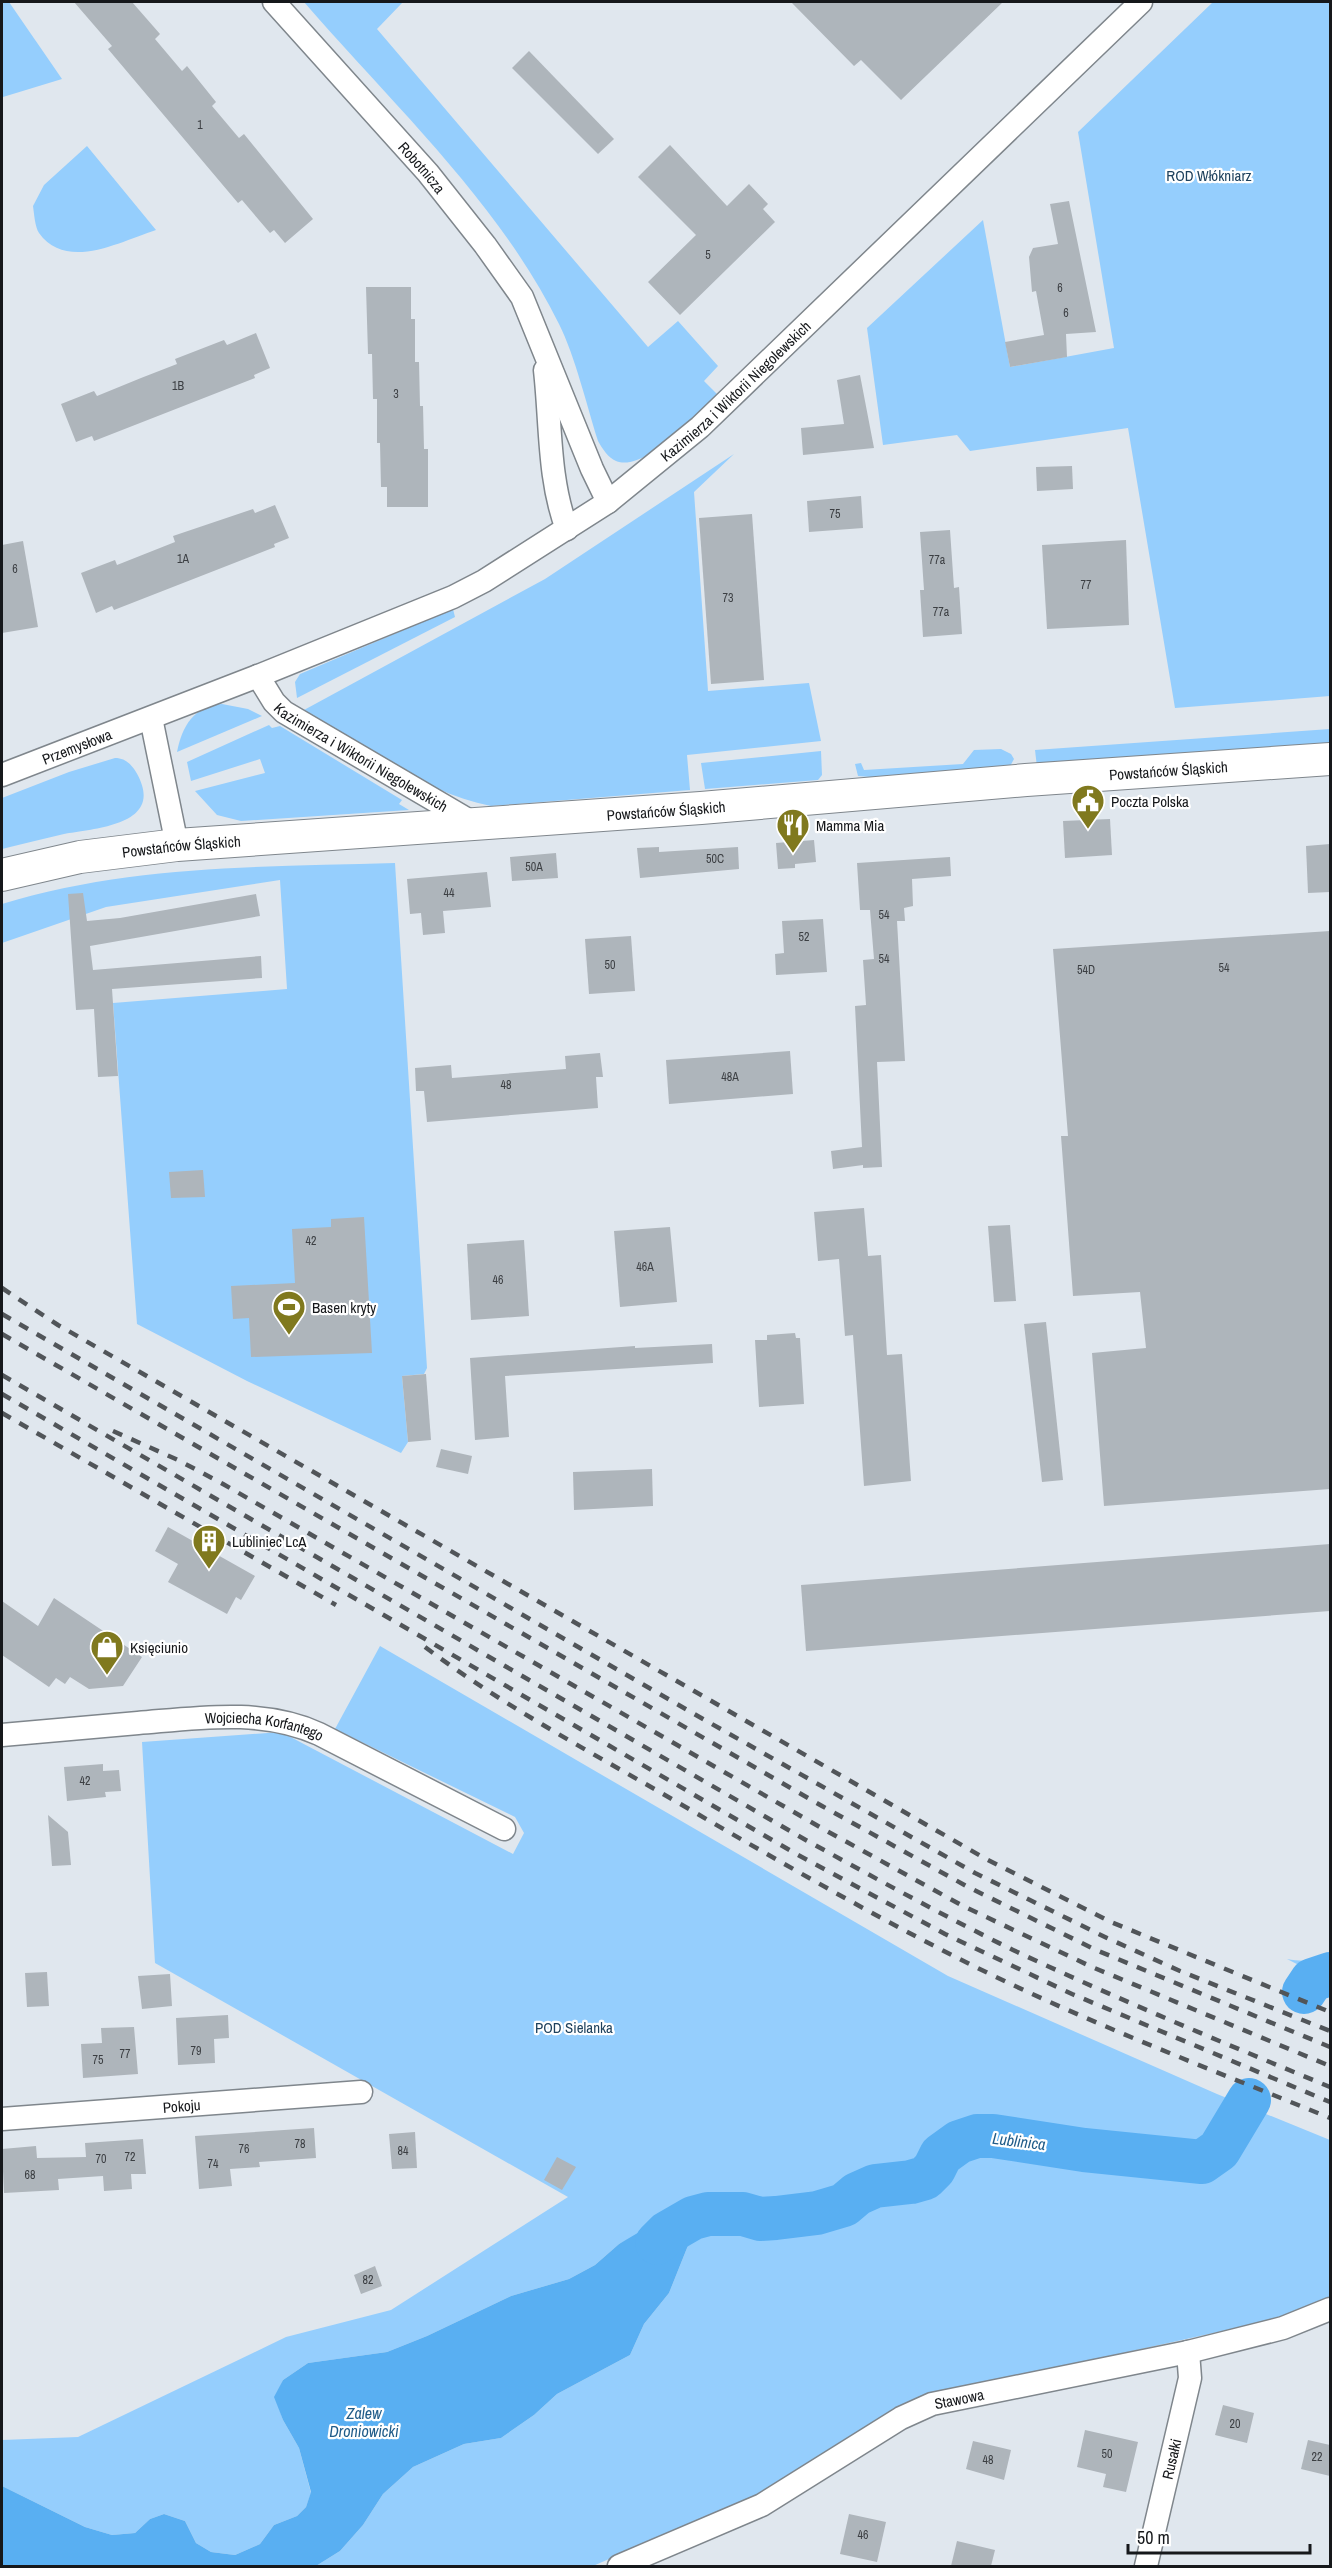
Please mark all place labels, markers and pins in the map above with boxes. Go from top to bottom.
public building icon: Poczta Polska [1070,783,1106,830]
place label: Poczta Polska [1111,791,1189,812]
restaurant icon: Mamma Mia [775,807,811,854]
place label: Mamma Mia [816,815,885,836]
sports icon: Basen kryty [271,1289,307,1336]
place label: Basen kryty [312,1297,377,1318]
building icon: Lubliniec LcA [191,1523,227,1570]
place label: Lubliniec LcA [232,1531,307,1552]
shop icon: Księciunio [89,1629,125,1676]
place label: Księciunio [130,1637,188,1658]

